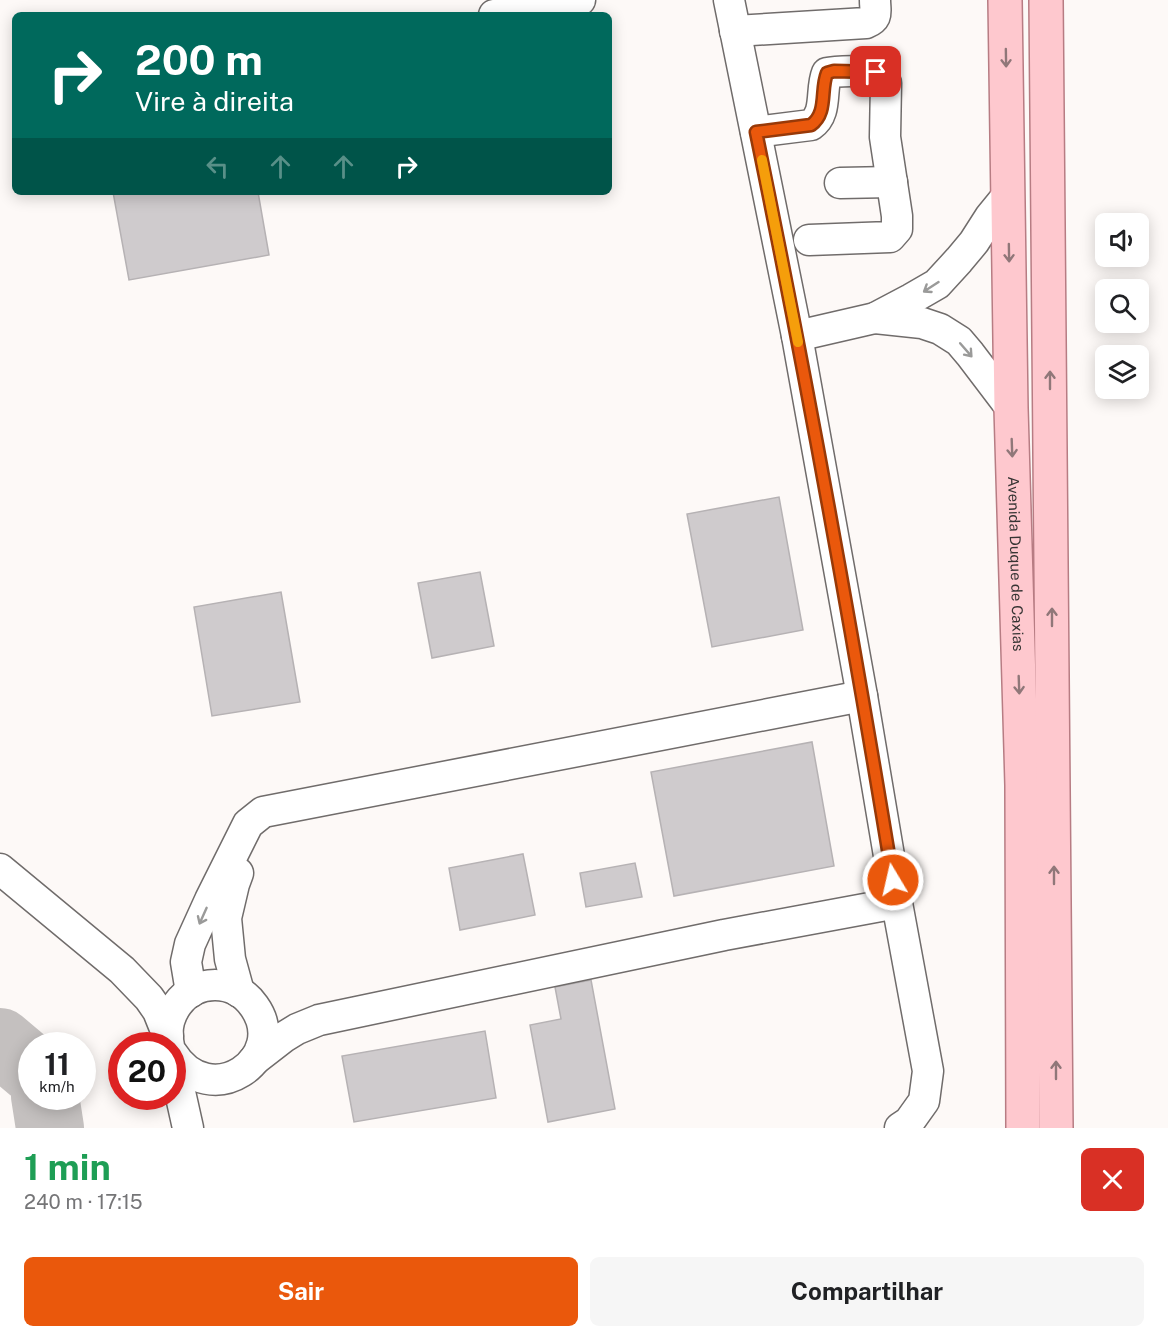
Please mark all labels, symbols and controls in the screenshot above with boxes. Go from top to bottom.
text: 200 m [135,35,263,84]
icon: right [36,36,114,114]
pin [850,46,901,97]
one-way arrow [1000,48,1012,68]
icon: arrive [859,55,892,88]
text: Vire à direita [135,85,294,117]
icon: left [201,150,234,183]
icon: ahead [264,150,297,183]
icon: ahead [327,150,360,183]
icon: right [390,150,423,183]
map controls [1095,213,1149,399]
button: sound [1095,213,1149,267]
one-way arrow [1003,243,1015,263]
button: search [1095,279,1149,333]
one-way arrow [923,281,939,293]
one-way arrow [959,342,973,357]
button: layers [1095,345,1149,399]
one-way arrow [1044,370,1055,390]
one-way arrow [1007,438,1018,458]
street label: Avenida Duque de Caxias [1005,476,1027,652]
one-way arrow [1046,607,1058,627]
one-way arrow [1013,675,1025,695]
position arrow [861,848,925,912]
one-way arrow [1048,865,1060,885]
one-way arrow [196,906,208,924]
speed limit sign: 20 [108,1032,186,1110]
text: 11 [44,1046,70,1082]
one-way arrow [1050,1060,1061,1080]
text: km/h [39,1078,75,1095]
text: 1 min [24,1146,111,1188]
button: close [1081,1148,1144,1211]
text: 240 m · 17:15 [24,1190,143,1214]
button: Sair [24,1257,578,1326]
button: Compartilhar [590,1257,1144,1326]

